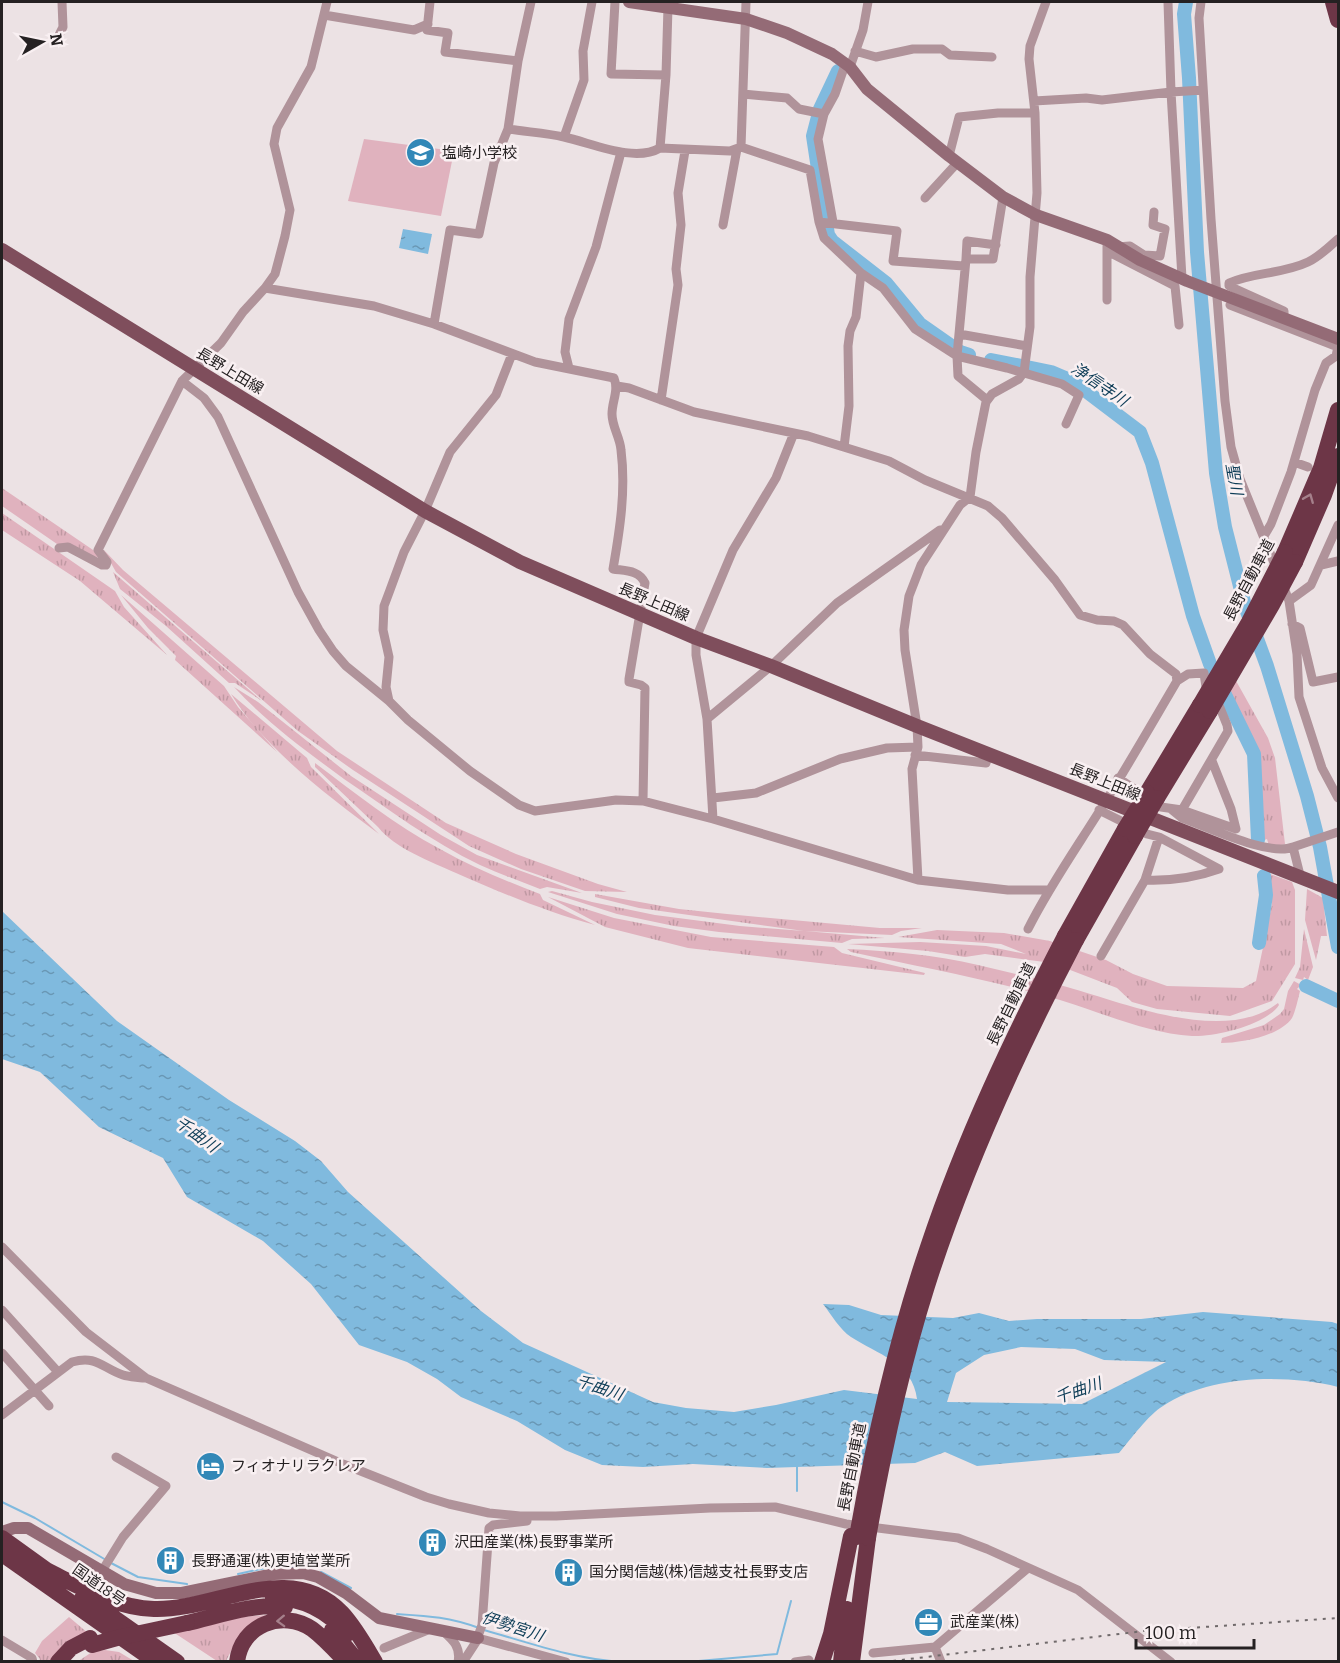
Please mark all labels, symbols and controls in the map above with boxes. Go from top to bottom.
north arrow [12,12,72,72]
text: N [46,32,67,47]
school or university icon: 塩崎小学校 [405,137,437,169]
place label: 塩崎小学校 [442,144,517,162]
street label: 長野上田線 [193,344,267,398]
water label: 浄信寺川 [1068,359,1133,411]
water label: 聖川 [1222,462,1247,498]
one-way arrow [1302,493,1314,504]
street label: 長野自動車道 [1220,536,1278,624]
street label: 長野上田線 [616,579,692,625]
street label: 長野上田線 [1067,760,1143,804]
street label: 長野自動車道 [983,960,1039,1048]
water label: 千曲川 [172,1113,223,1157]
water label: 千曲川 [574,1371,628,1405]
water label: 千曲川 [1052,1373,1106,1407]
street label: 長野自動車道 [835,1421,869,1513]
hotel icon: フィオナリラクレア [194,1450,226,1482]
place label: フィオナリラクレア [231,1457,366,1475]
building icon: 沢田産業(株)長野事業所 [417,1526,449,1558]
place label: 沢田産業(株)長野事業所 [454,1533,613,1551]
building icon: 長野通運(株)更埴営業所 [154,1545,186,1577]
place label: 長野通運(株)更埴営業所 [191,1552,350,1570]
building icon: 国分関信越(株)信越支社長野支店 [552,1556,584,1588]
street label: 国道18号 [69,1560,129,1610]
place label: 国分関信越(株)信越支社長野支店 [589,1563,808,1581]
office icon: 武産業(株) [913,1606,945,1638]
water label: 伊勢宮川 [479,1608,548,1646]
scale bar [1136,1612,1254,1650]
place label: 武産業(株) [950,1613,1019,1631]
one-way arrow [277,1615,286,1628]
text: 100 m [1145,1622,1196,1644]

